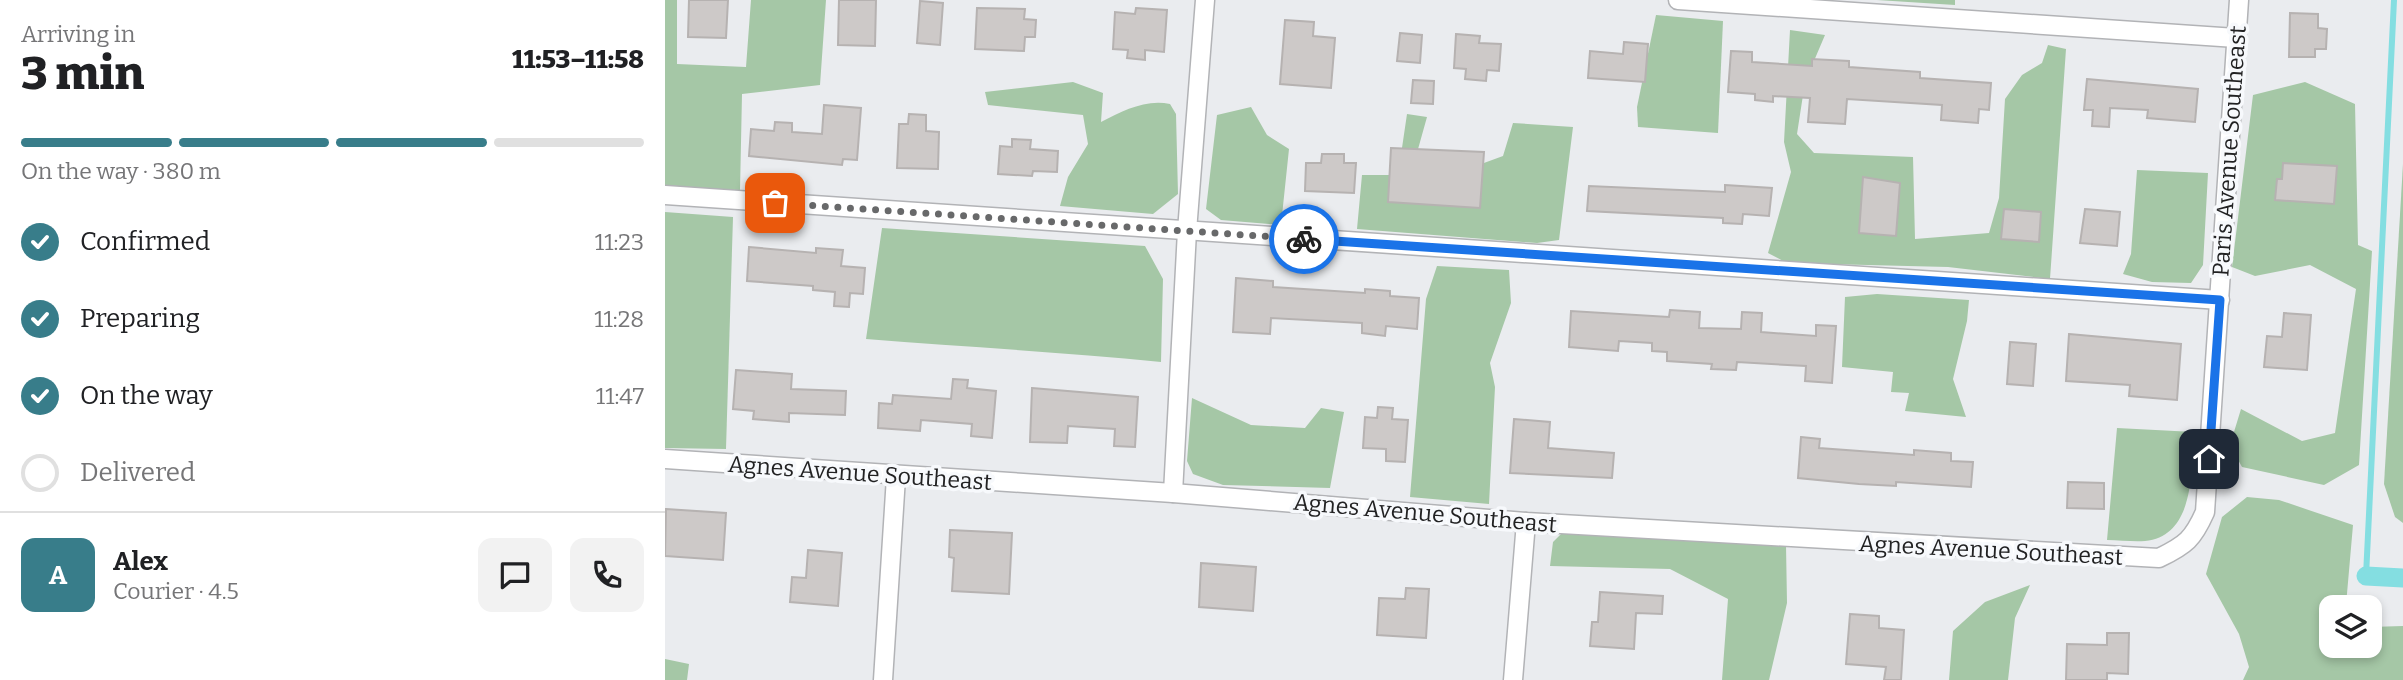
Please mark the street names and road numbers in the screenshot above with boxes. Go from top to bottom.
street label: Paris Avenue Southeast [2206,25,2252,277]
street label: Agnes Avenue Southeast [727,450,993,496]
street label: Agnes Avenue Southeast [1292,488,1558,538]
street label: Agnes Avenue Southeast [1858,529,2124,571]

